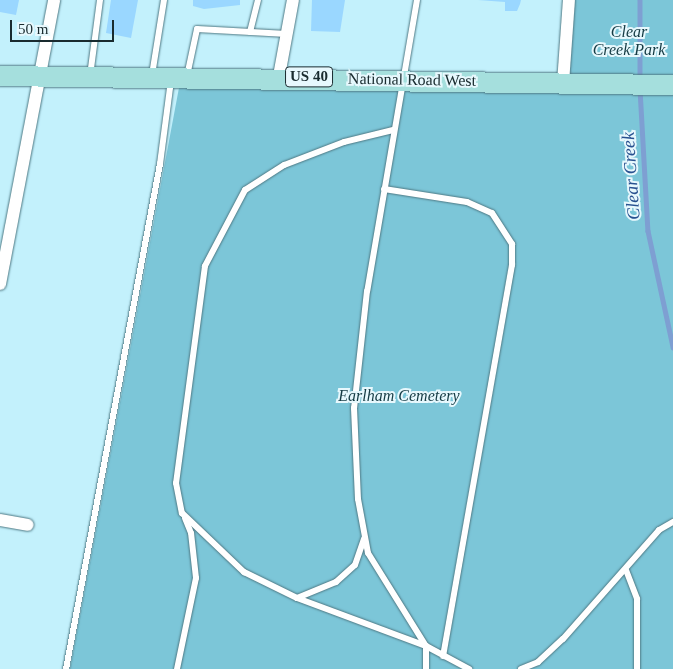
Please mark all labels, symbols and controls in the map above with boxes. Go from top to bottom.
scale bar [12,10,116,42]
text: 50 m [18,21,48,37]
park label: Clear Creek Park [593,22,665,60]
road number: US 40 [284,64,334,90]
street label: National Road West [348,69,476,91]
water label: Clear Creek [617,131,645,221]
park label: Earlham Cemetery [338,386,460,406]

